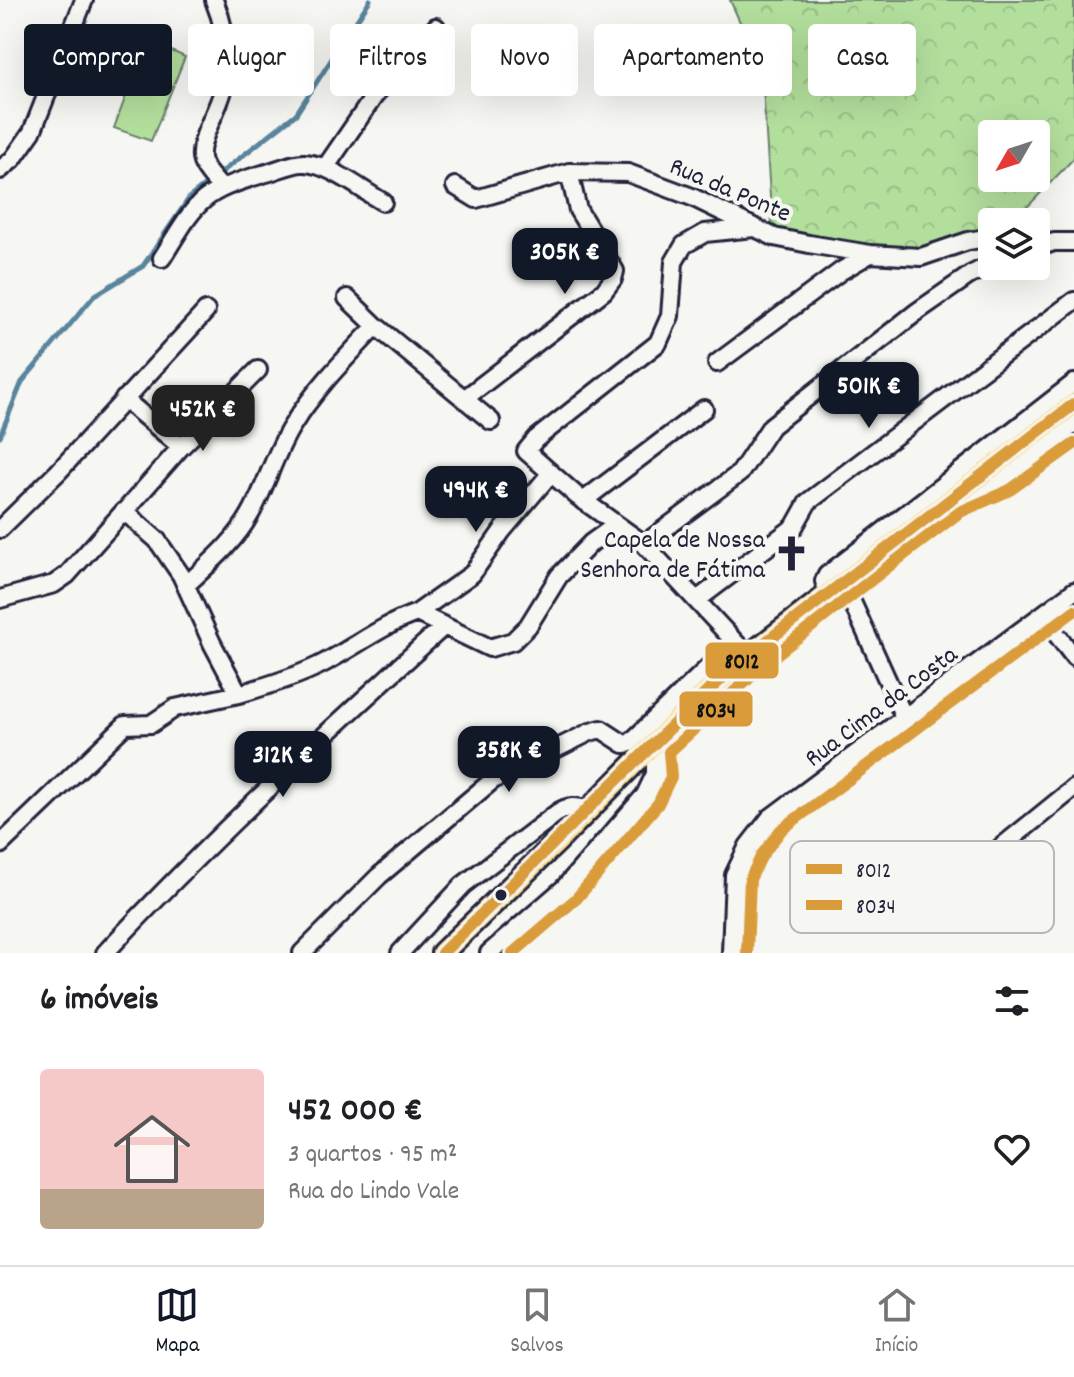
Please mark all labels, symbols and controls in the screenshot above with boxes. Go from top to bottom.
chip: Comprar [24,24,172,96]
chip: Alugar [188,24,314,96]
chip: Filtros [330,24,455,96]
chip: Novo [471,24,578,96]
chip: Apartamento [594,24,792,96]
chip: Casa [808,24,916,96]
north arrow [978,120,1050,192]
map controls [978,120,1050,280]
street label: Rua da Ponte [663,149,796,233]
button: layers [978,208,1050,280]
pin: 305K € [500,228,630,296]
text: 305K € [530,235,600,272]
pin: 501K € [804,362,934,430]
text: 501K € [837,369,901,406]
pin: 452K € [138,385,268,453]
text: 452K € [170,392,236,429]
pin: 494K € [411,466,541,534]
text: 494K € [443,473,509,510]
place label: Capela de Nossa Senhora de Fátima [580,523,766,590]
church icon: Capela de Nossa Senhora de Fátima [772,534,810,572]
street label: Rua Cima da Costa [798,637,967,778]
line badge: 8012 [704,641,780,680]
text: 8012 [724,648,760,679]
line badge: 8034 [678,690,754,728]
text: 8034 [696,697,736,728]
pin: 358K € [444,726,574,794]
pin: 312K € [218,731,348,799]
text: 358K € [476,733,542,770]
text: 312K € [252,738,314,775]
legend [790,841,1054,933]
text: 8012 [856,857,891,888]
unlabelled marker [493,887,509,903]
text: 8034 [856,893,896,924]
text: 6 imóveis [40,977,159,1026]
icon: filters [990,979,1034,1023]
text: 452 000 € [288,1088,423,1137]
icon: home [104,1101,200,1197]
icon: heart [990,1127,1034,1171]
text: 3 quartos · 95 m² [288,1137,457,1174]
text: Rua do Lindo Vale [288,1174,459,1211]
tab: Mapa [155,1283,199,1362]
tab: Salvos [510,1283,564,1362]
tab: Início [875,1283,919,1362]

